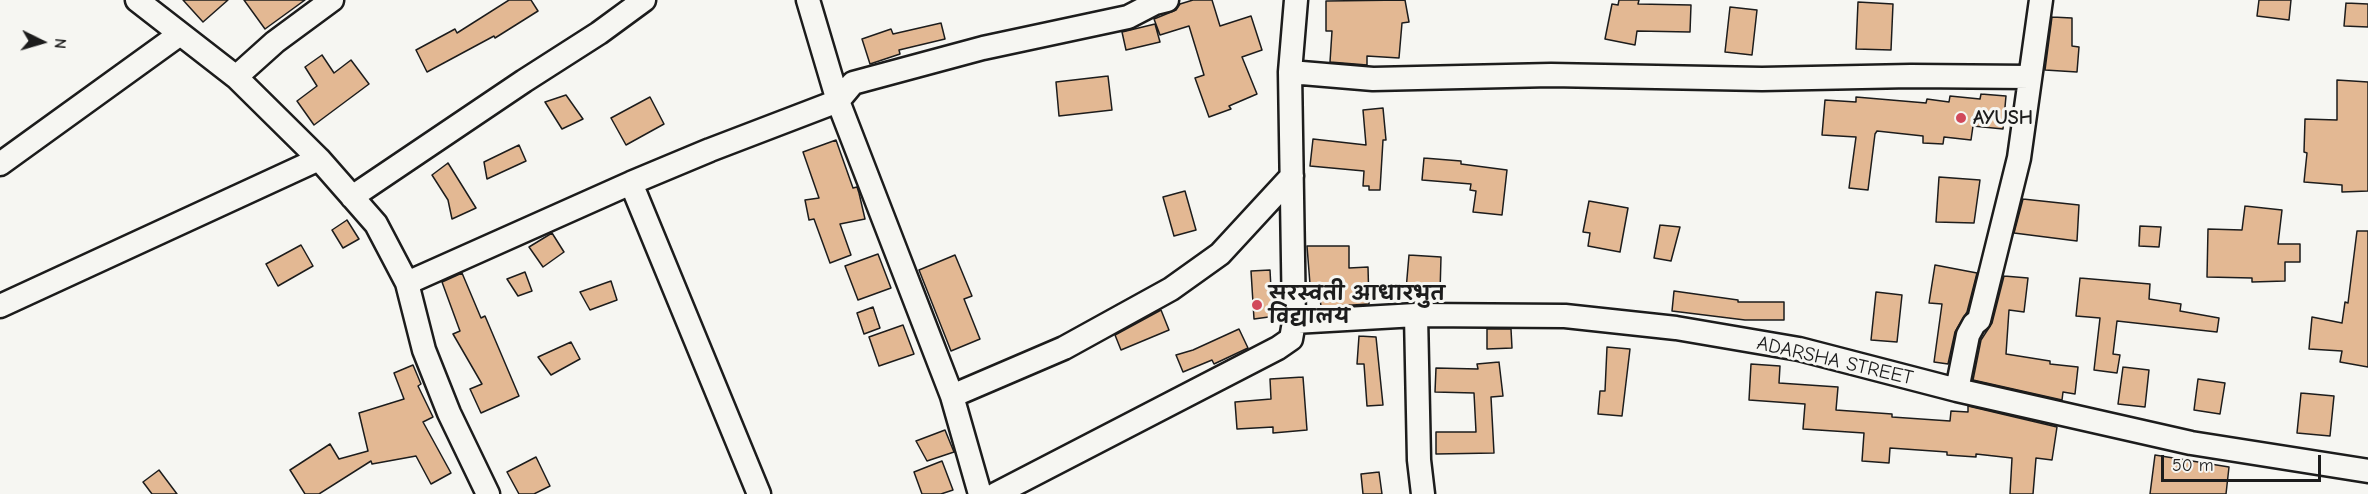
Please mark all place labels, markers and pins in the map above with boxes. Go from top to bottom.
place label: AYUSH [1973,106,2033,130]
marker: AYUSH [1954,111,1968,125]
place label: सरस्वती आधारभुत विद्यालय [1269,282,1445,329]
marker: सरस्वती आधारभुत विद्यालय [1250,298,1264,312]

